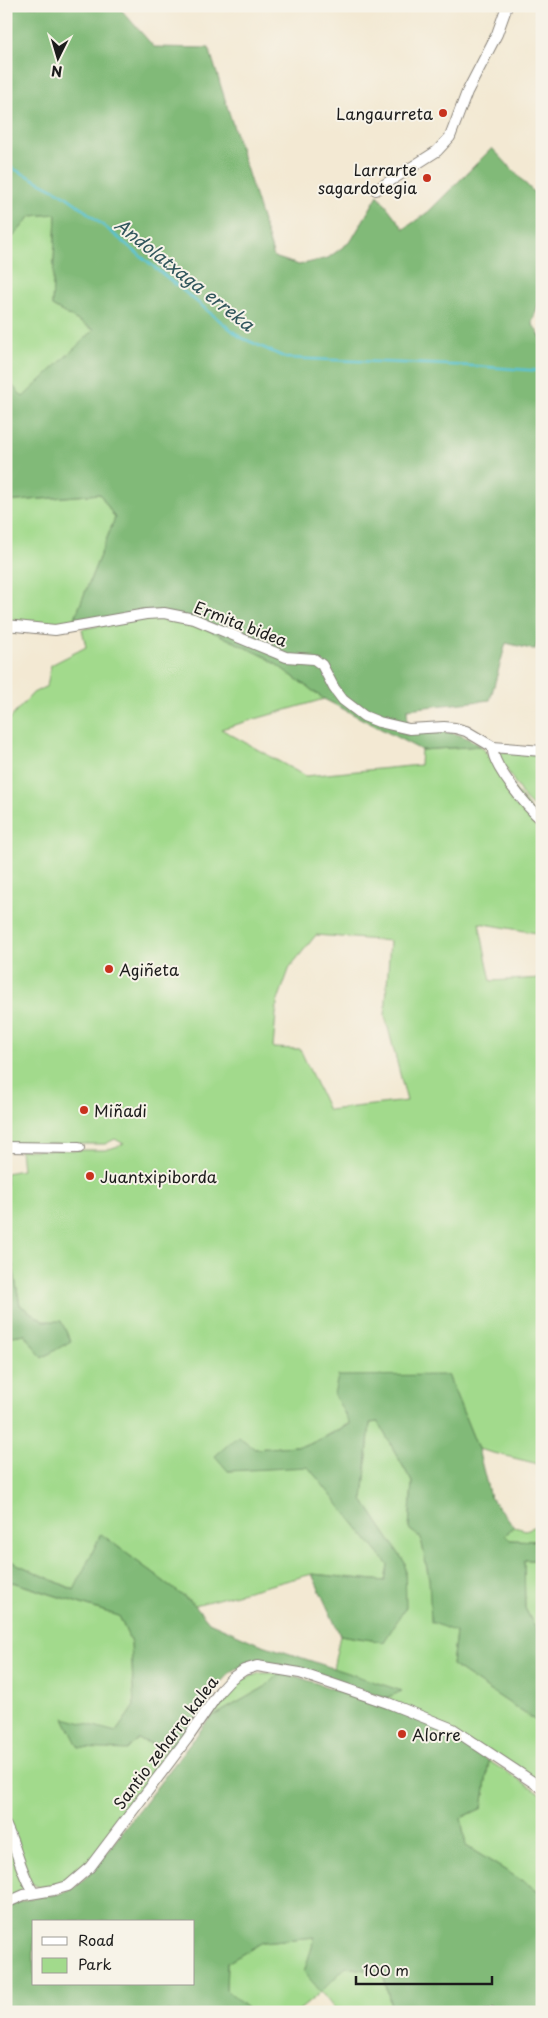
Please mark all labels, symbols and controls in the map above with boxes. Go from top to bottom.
north arrow [32,32,82,82]
text: N [50,61,63,82]
place label: Langaurreta [336,101,433,125]
marker: Langaurreta [437,107,449,119]
place label: Larrarte sagardotegia [318,157,417,199]
marker: Larrarte sagardotegia [421,172,433,184]
water label: Andolatxaga erreka [109,211,262,338]
street label: Ermita bidea [191,594,291,652]
place label: Agiñeta [119,957,179,981]
marker: Agiñeta [103,963,115,975]
place label: Miñadi [94,1098,147,1122]
marker: Miñadi [78,1104,90,1116]
place label: Juantxipiborda [100,1164,217,1188]
marker: Juantxipiborda [84,1170,96,1182]
street label: Santio zeharra kalea [107,1670,224,1814]
place label: Alorre [412,1722,461,1746]
marker: Alorre [396,1728,408,1740]
legend [32,1920,195,1986]
text: Road [78,1928,114,1951]
text: Park [78,1952,112,1975]
scale bar [356,1953,492,1985]
text: 100 m [363,1958,409,1981]

